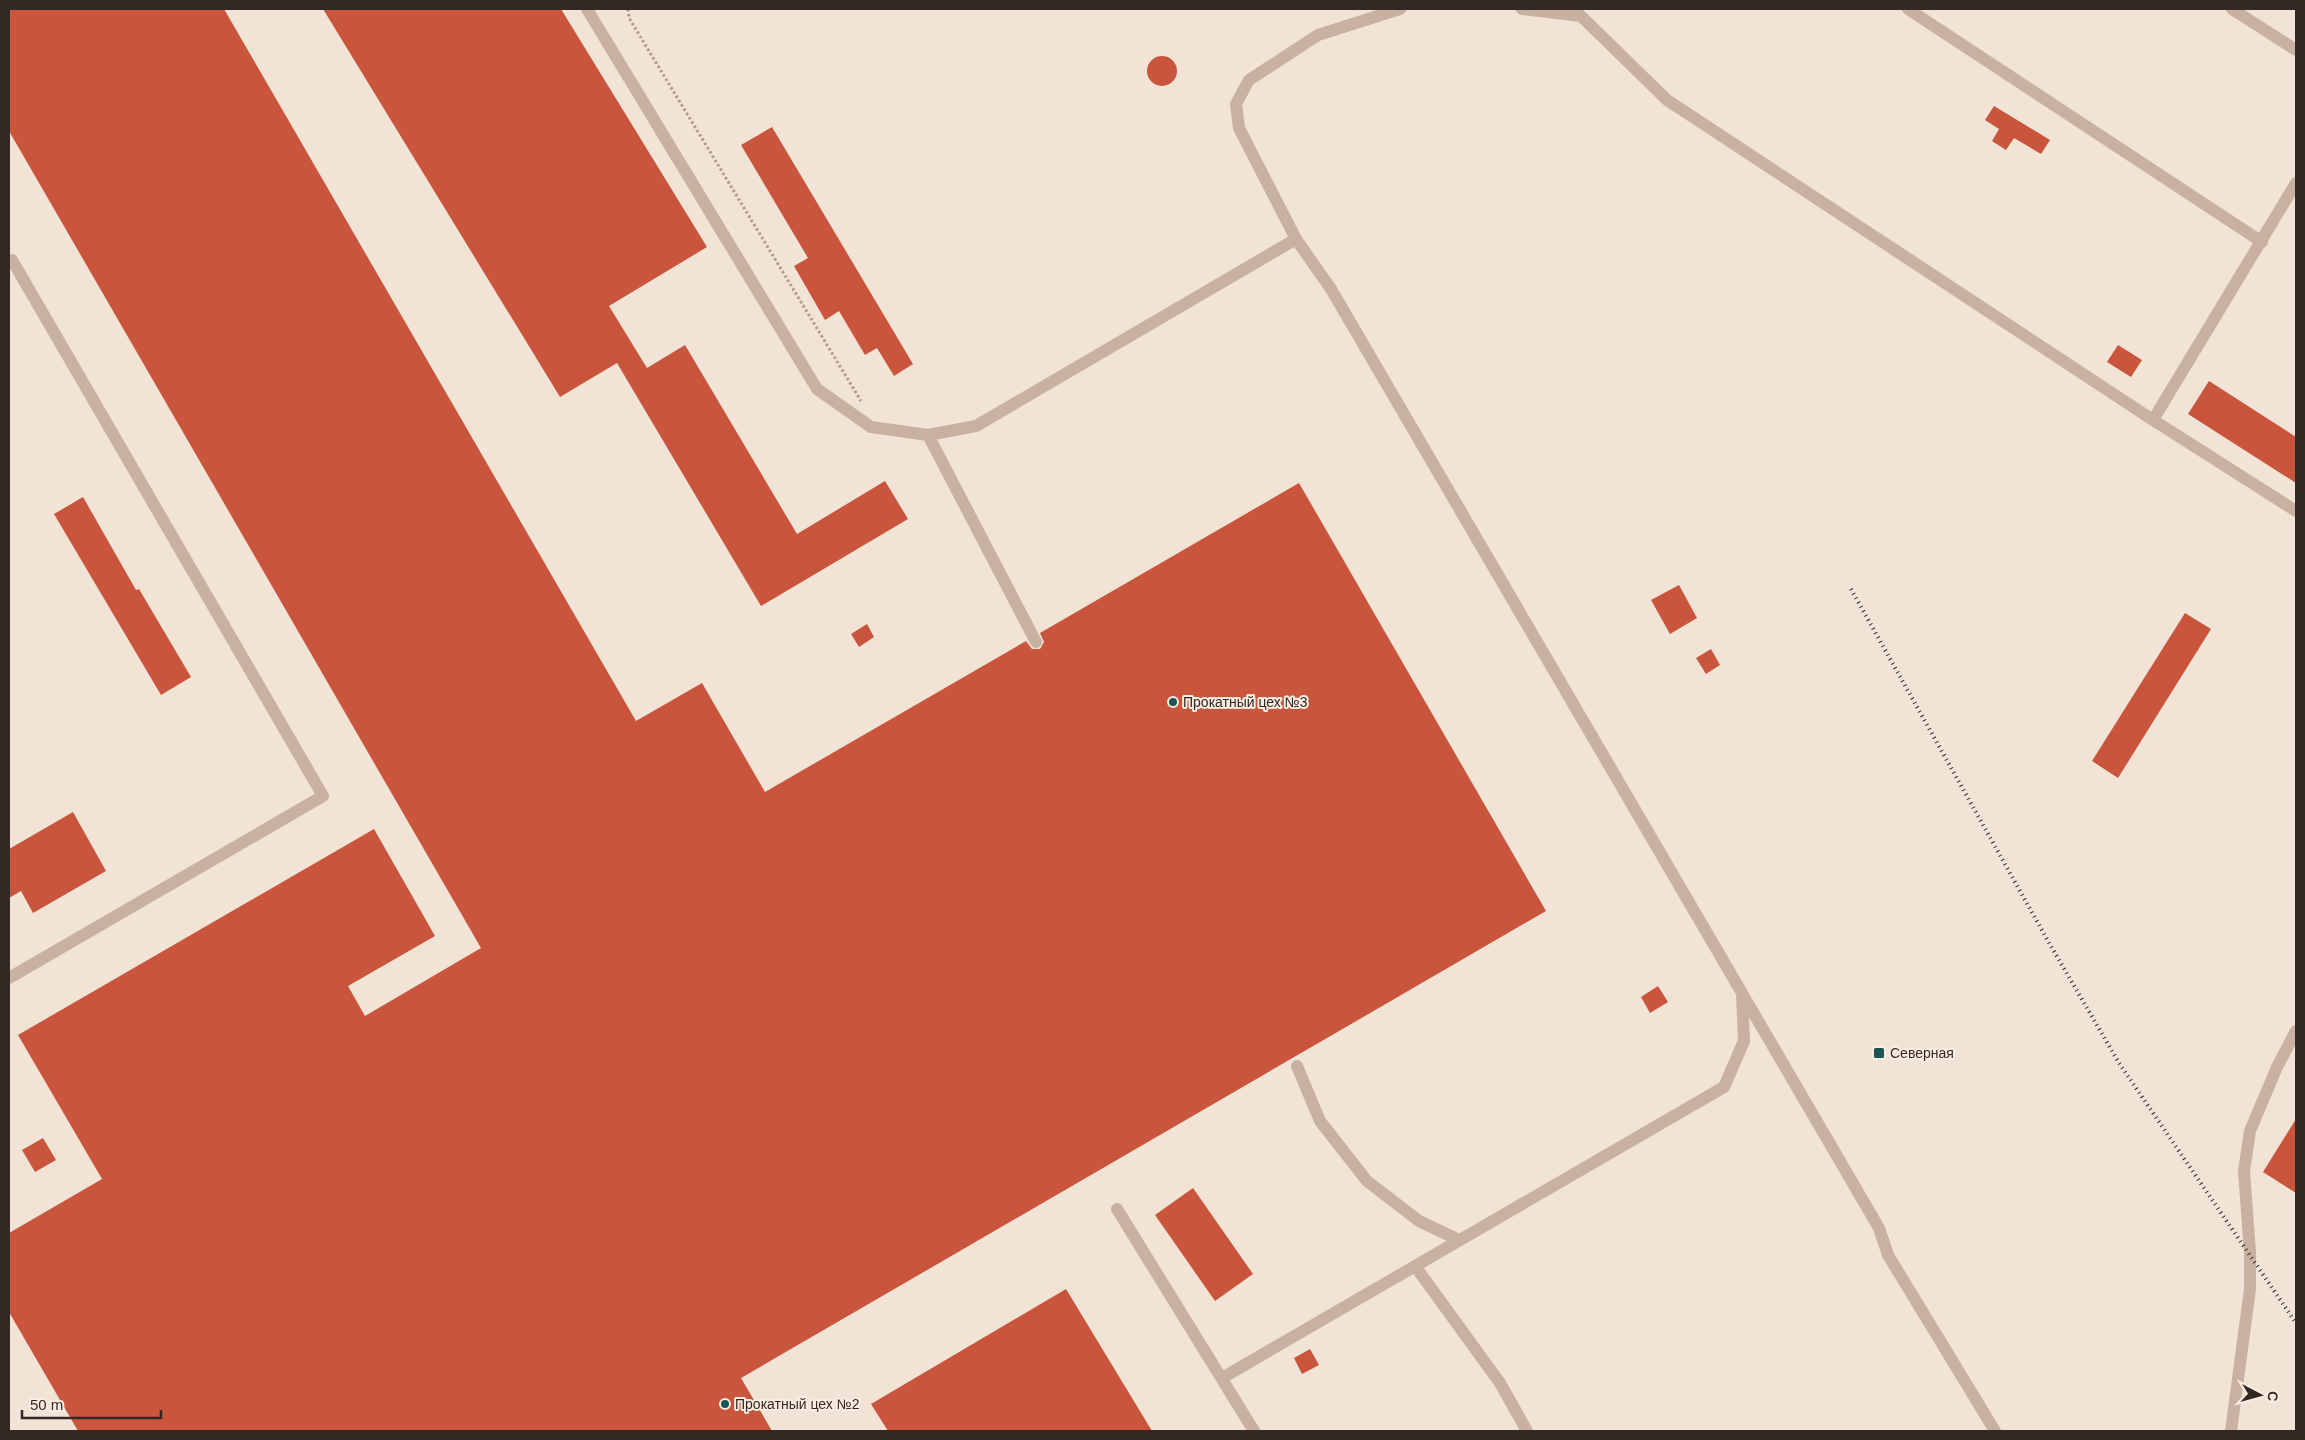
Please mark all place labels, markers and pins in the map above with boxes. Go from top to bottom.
place label: Прокатный цех №3 [1183,694,1308,710]
marker: Прокатный цех №3 [1167,696,1179,708]
place label: Северная [1890,1045,1954,1061]
marker: Северная [1872,1046,1886,1060]
place label: Прокатный цех №2 [735,1396,860,1412]
marker: Прокатный цех №2 [719,1398,731,1410]

